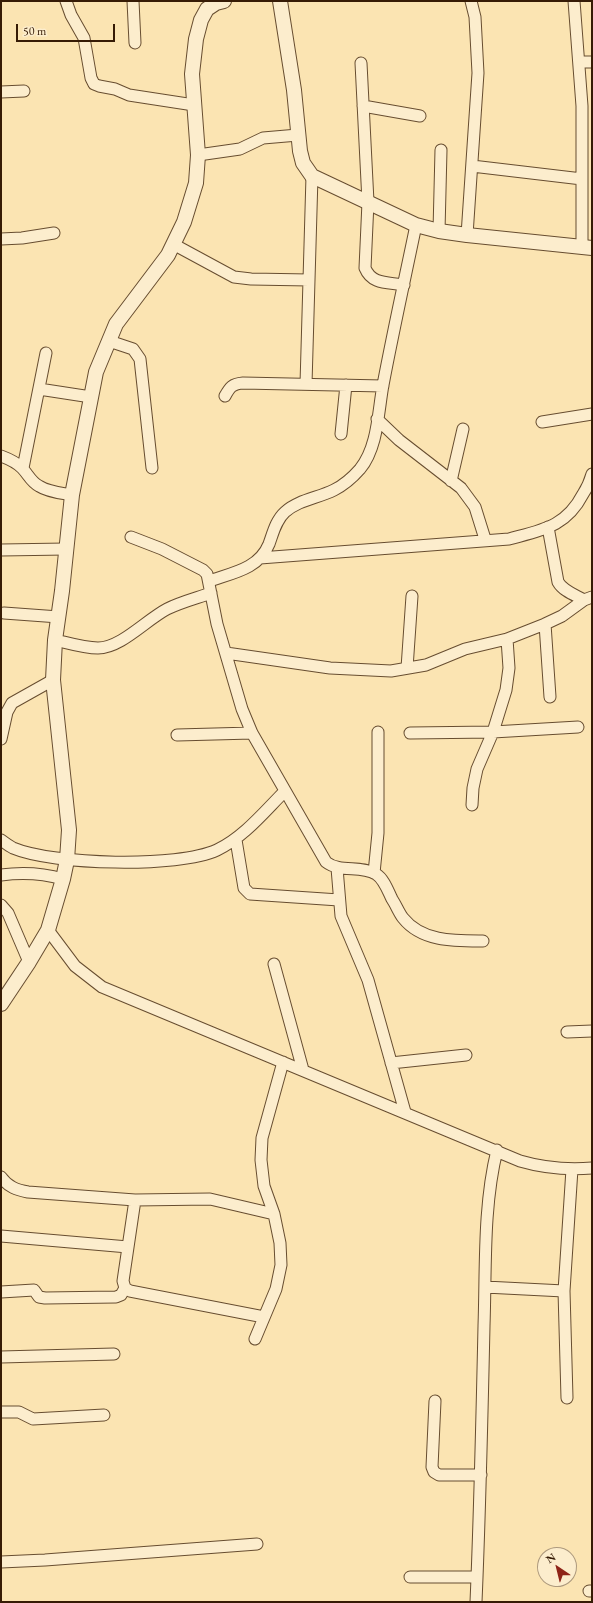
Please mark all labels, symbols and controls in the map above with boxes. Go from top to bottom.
scale bar [18,16,117,42]
text: 50 m [23,23,46,39]
north arrow [537,1547,577,1587]
text: N [543,1550,558,1566]

